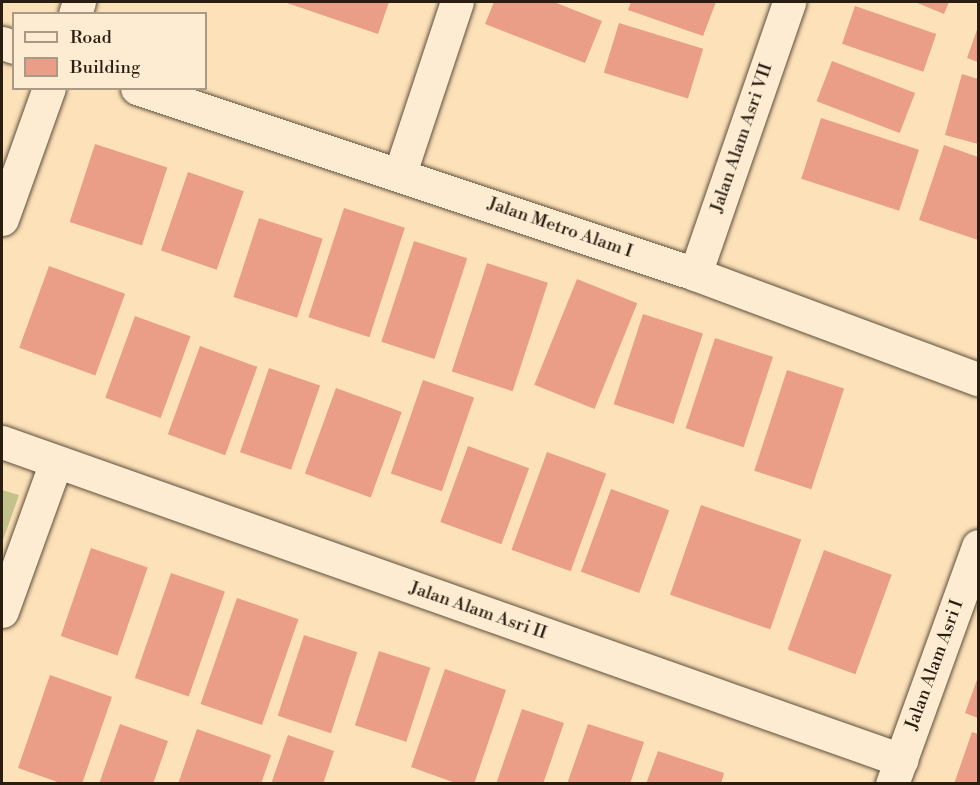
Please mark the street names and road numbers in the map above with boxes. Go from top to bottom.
street label: Jalan Alam Asri VII [706,61,778,215]
street label: Jalan Metro Alam I [485,193,635,263]
street label: Jalan Alam Asri II [407,577,549,645]
street label: Jalan Alam Asri I [901,597,969,733]

